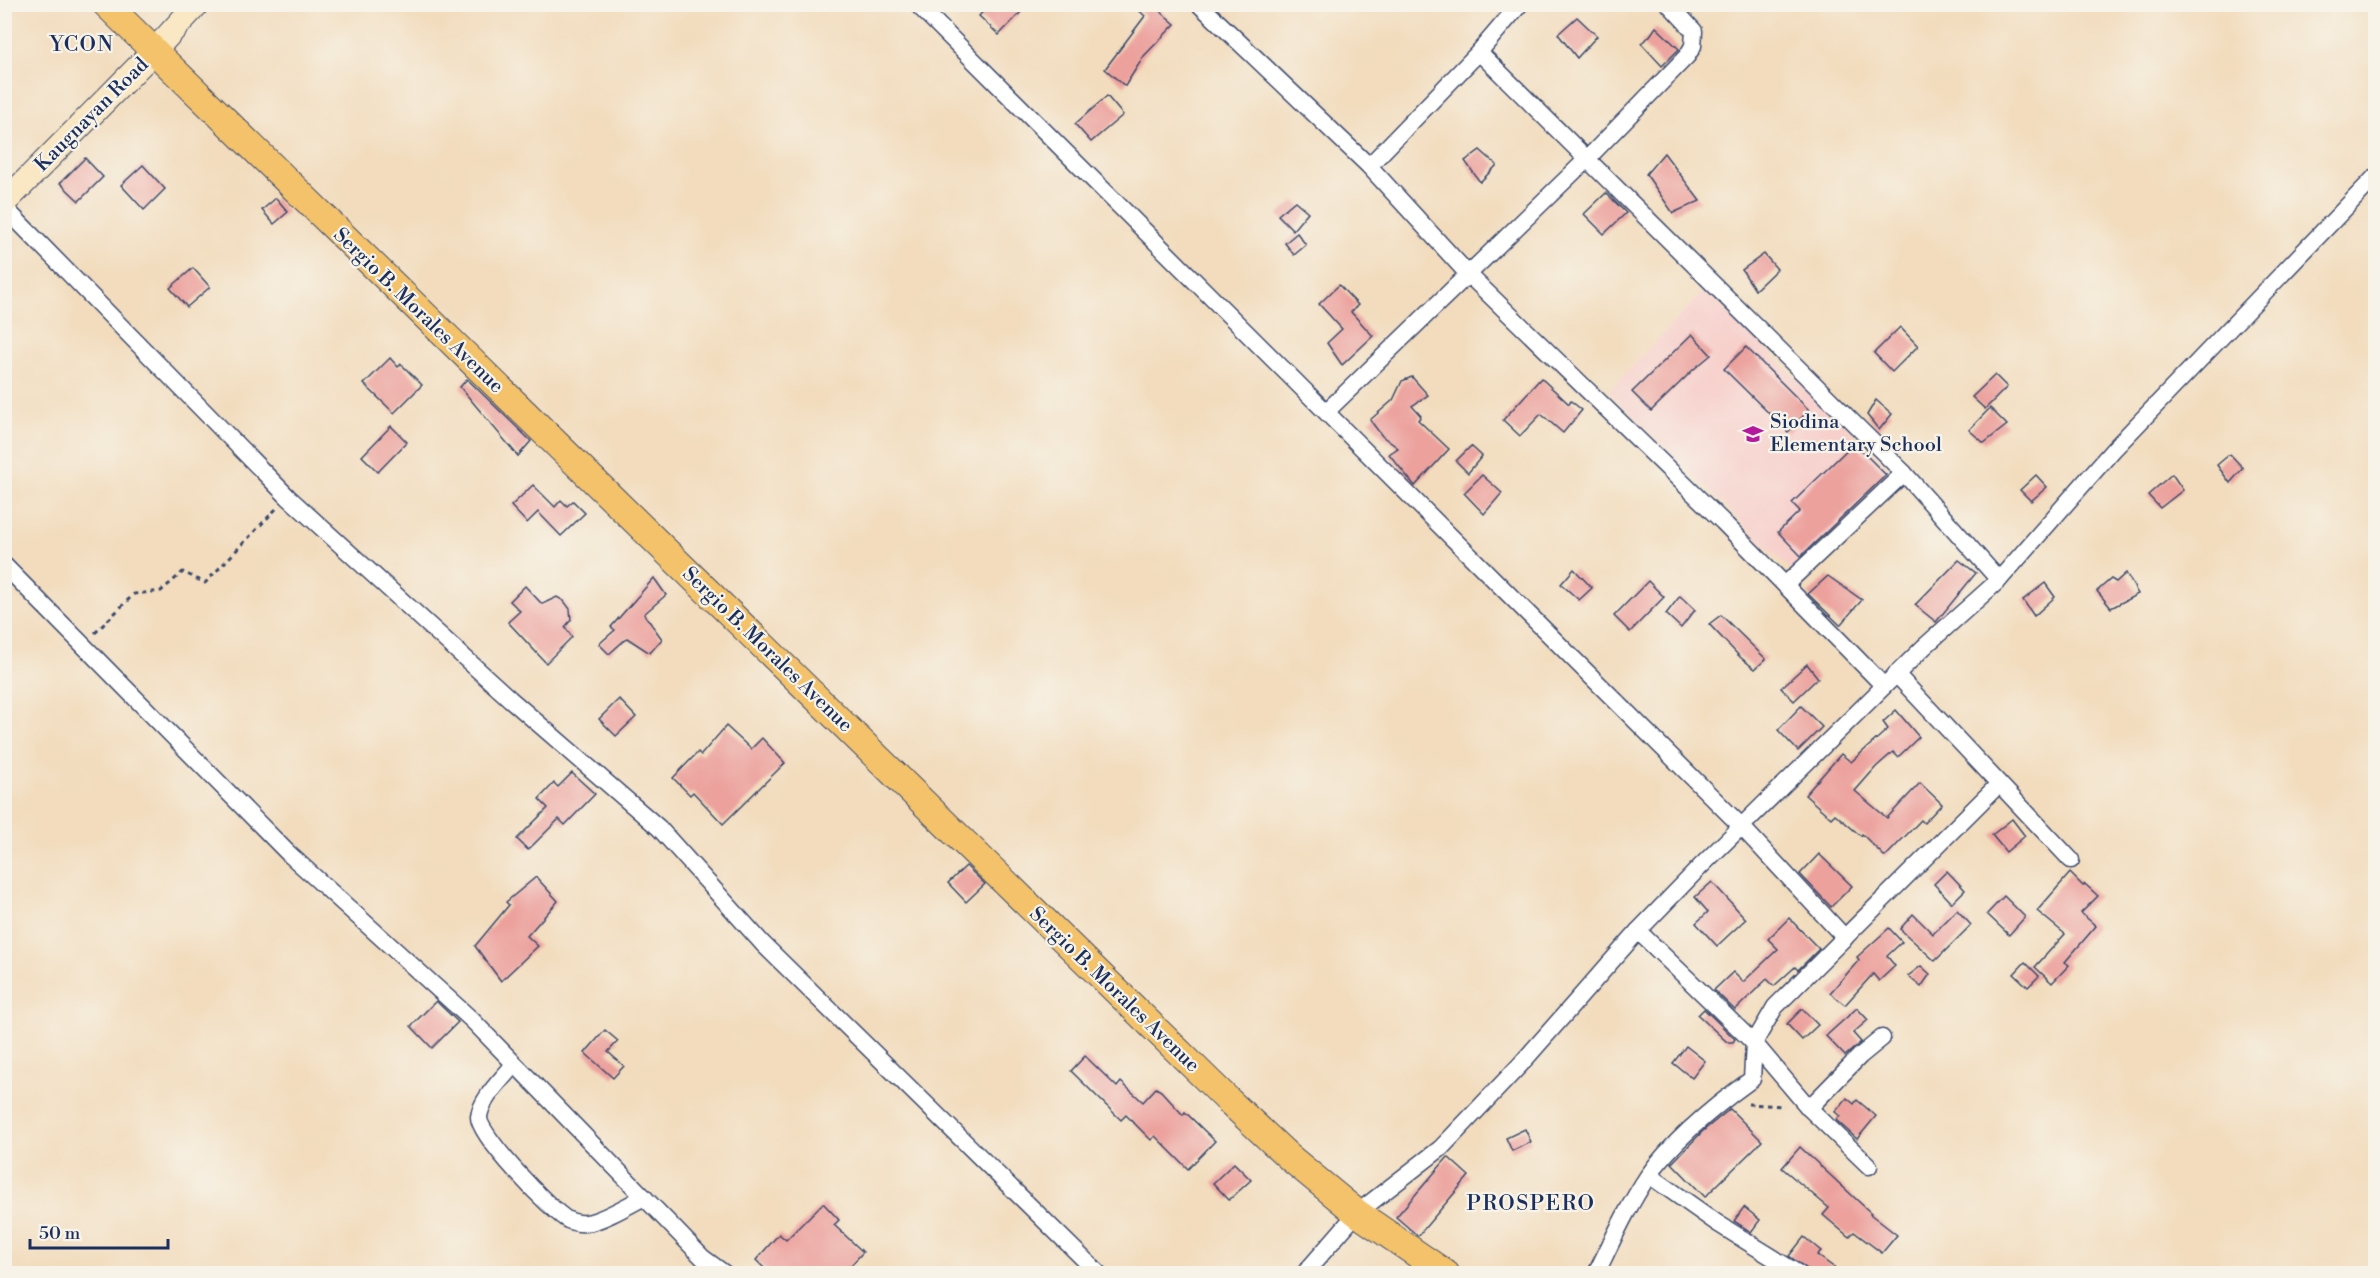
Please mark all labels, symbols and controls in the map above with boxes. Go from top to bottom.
district label: YCON [49,32,114,58]
street label: Kaugnayan Road [30,52,155,177]
street label: Sergio B. Morales Avenue [328,223,508,399]
place label: Siodina Elementary School [1770,410,1942,458]
school or university icon: Siodina Elementary School [1741,422,1765,446]
street label: Sergio B. Morales Avenue [677,562,857,738]
street label: Sergio B. Morales Avenue [1024,902,1204,1078]
district label: PROSPERO [1467,1191,1595,1217]
scale bar [30,1212,168,1250]
text: 50 m [39,1222,81,1245]

